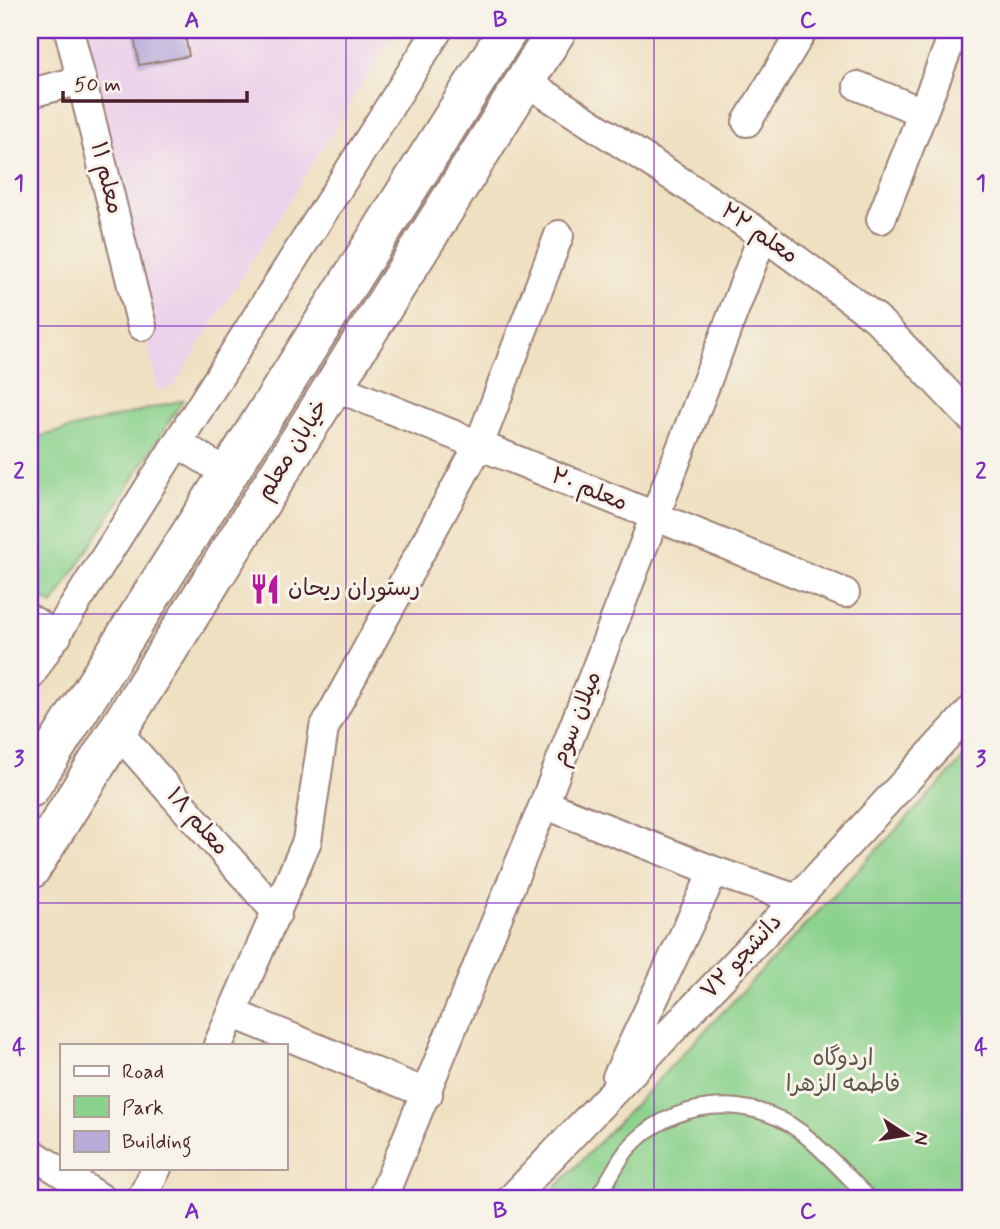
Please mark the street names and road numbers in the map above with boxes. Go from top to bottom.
street label: معلم ۱۱ [82,139,129,217]
street label: معلم ۲۲ [714,197,804,272]
street label: خیابان معلم [250,394,337,507]
street label: معلم ۲۰ [546,461,632,520]
street label: میلان سوم [545,667,609,771]
street label: معلم ۱۸ [158,782,235,863]
street label: دانشجو ۷۲ [695,908,789,1006]

